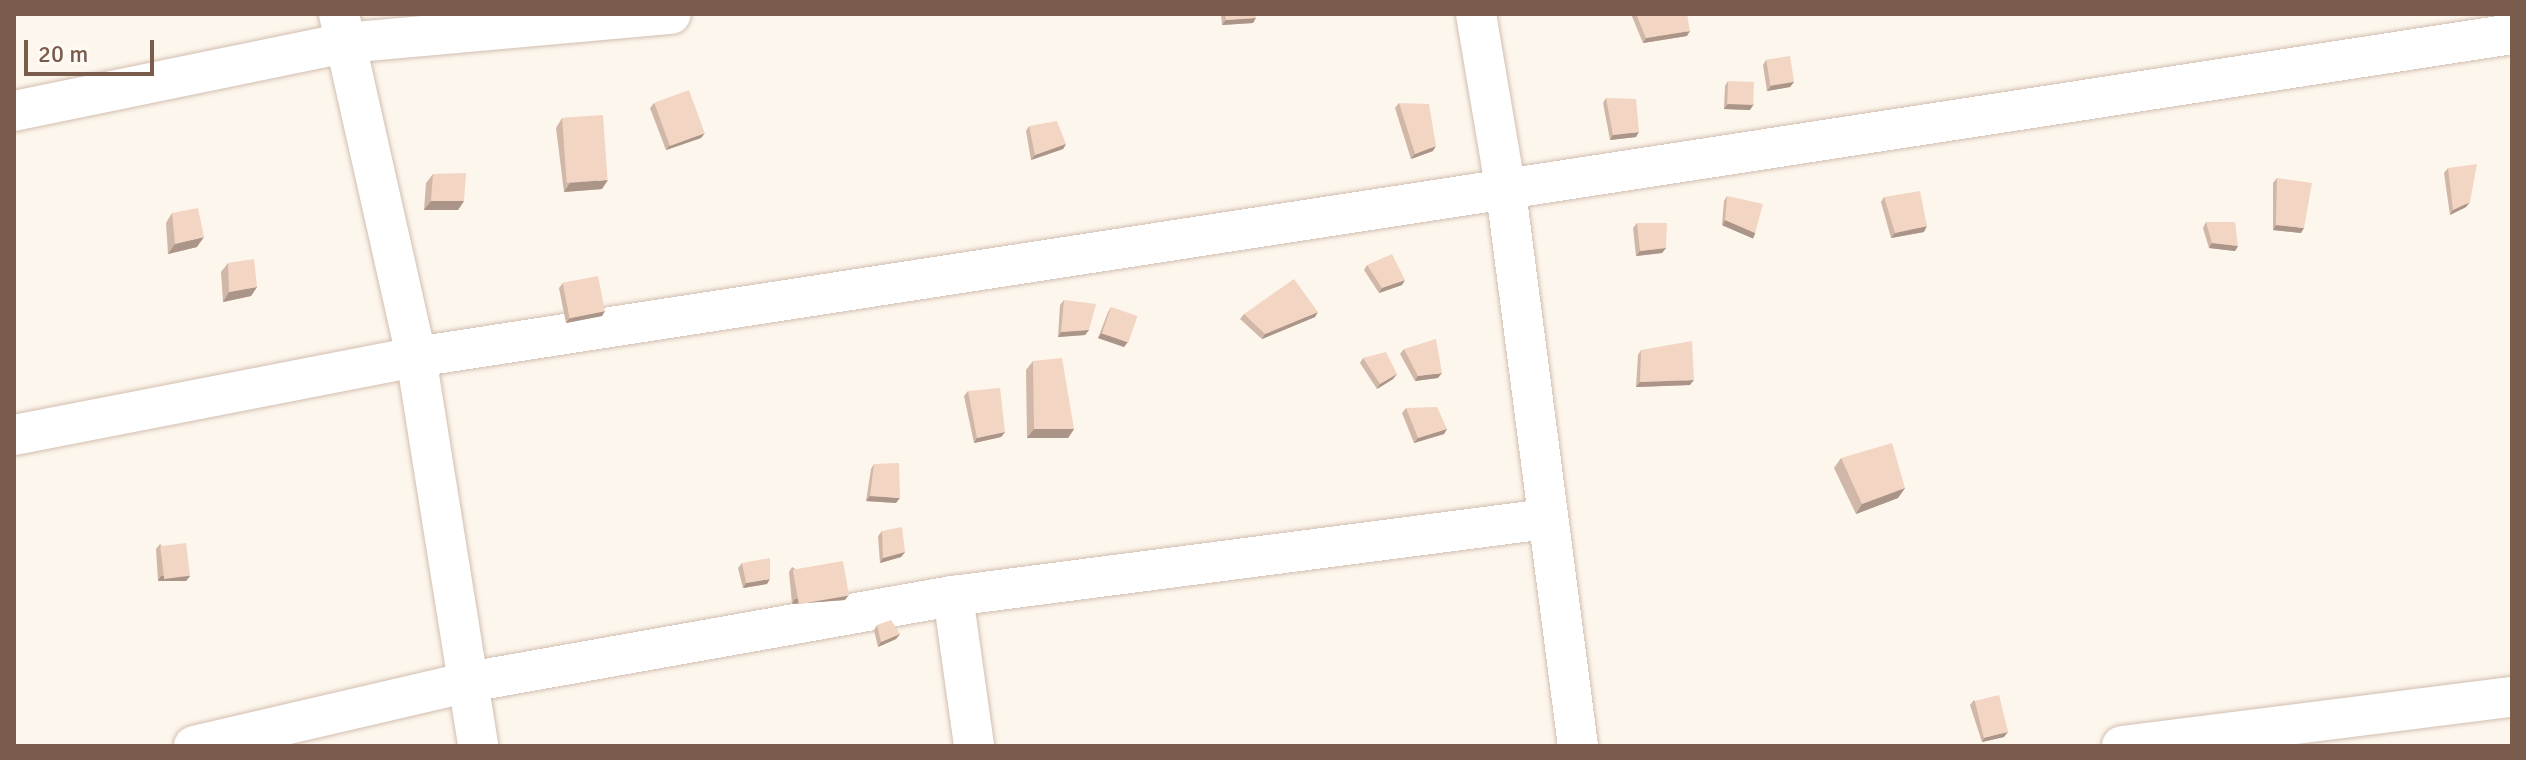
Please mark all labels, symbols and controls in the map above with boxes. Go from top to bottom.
scale bar [28,24,158,74]
text: 20 m [38,39,88,69]

